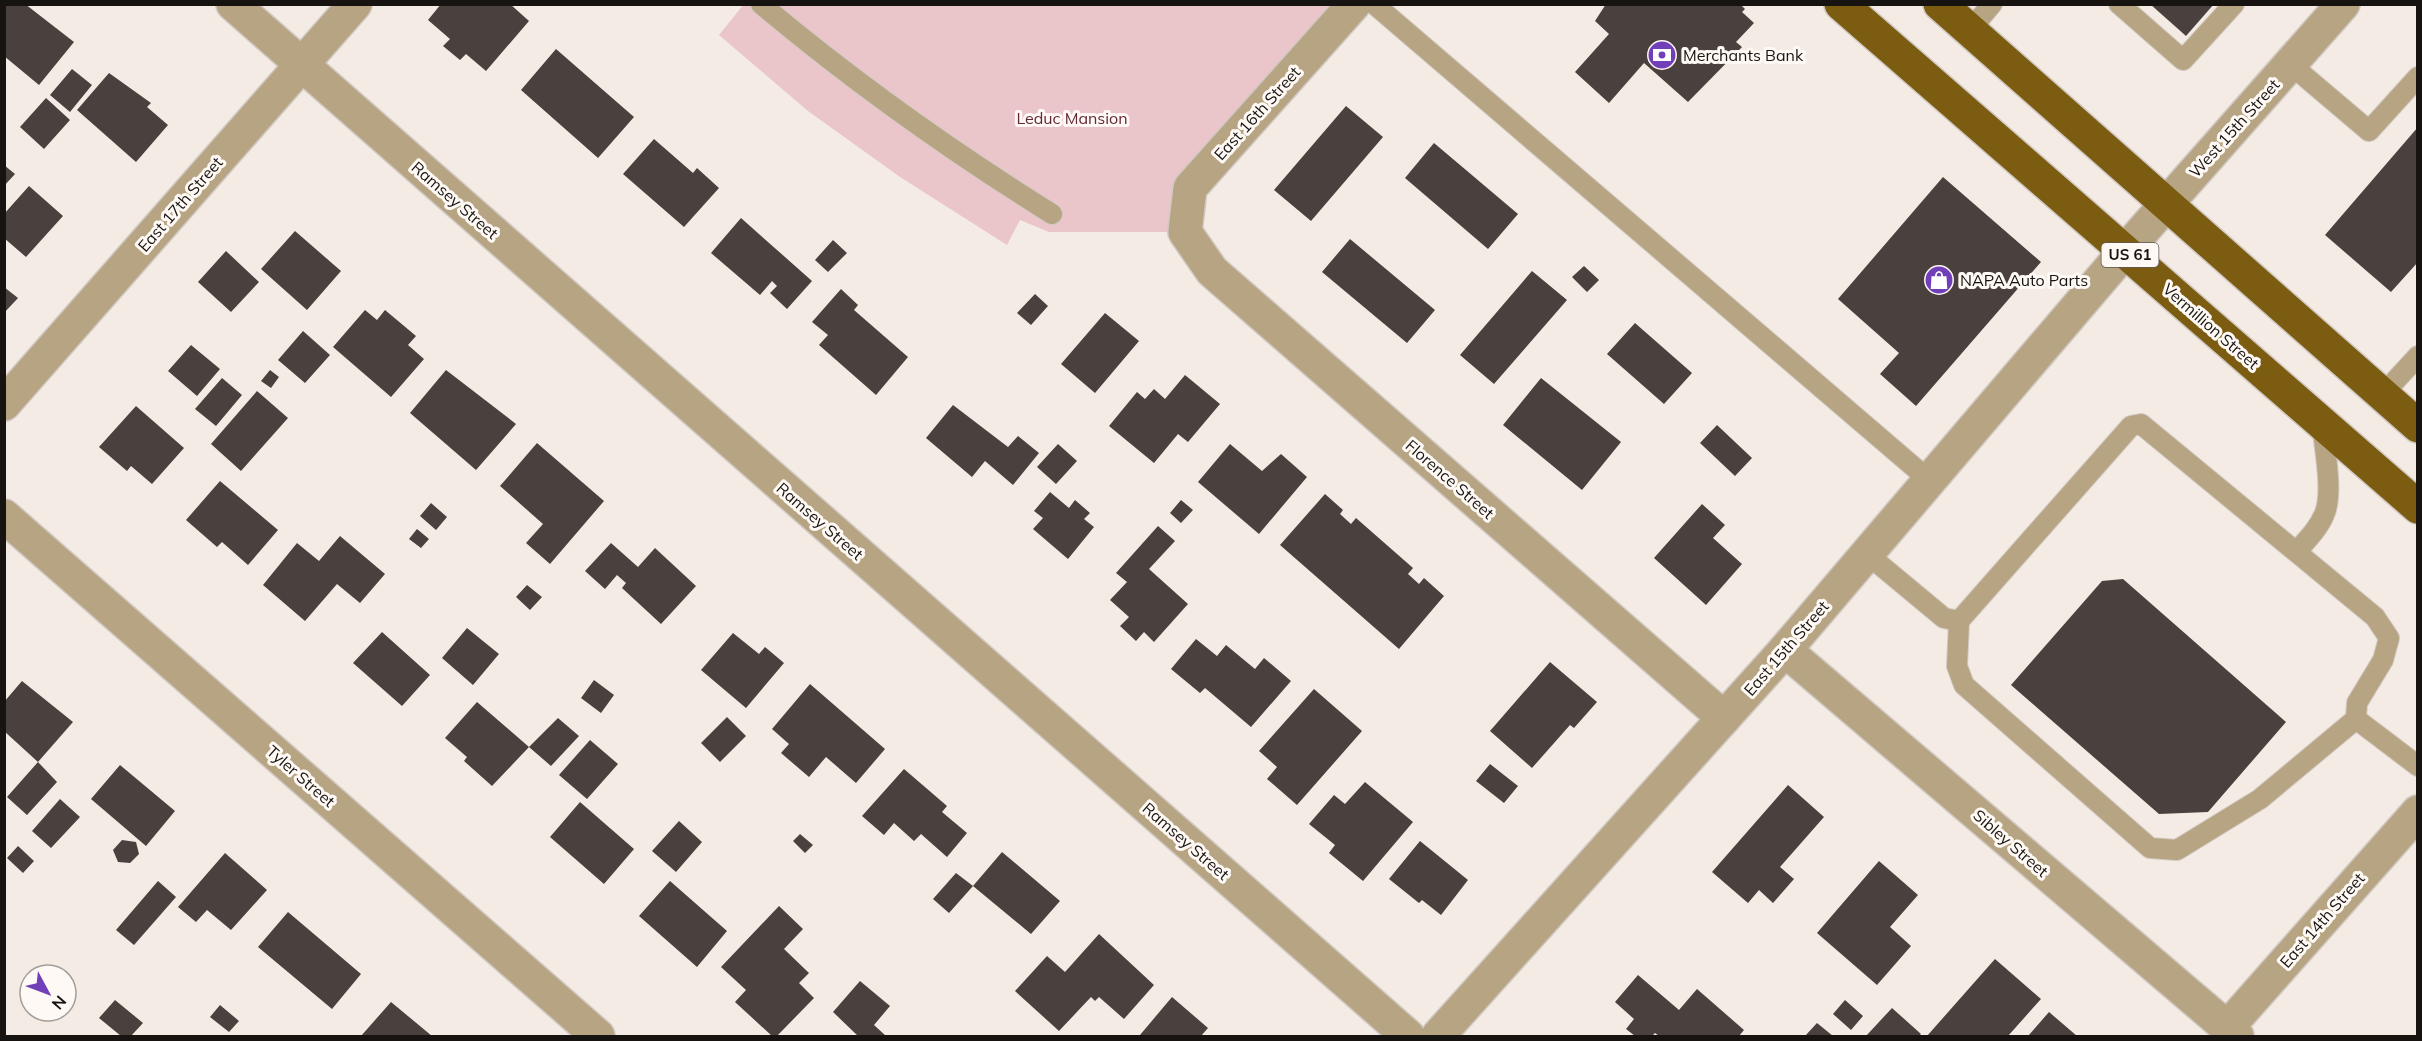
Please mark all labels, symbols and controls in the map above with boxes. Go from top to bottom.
bank icon: Merchants Bank [1646,39,1678,71]
place label: Merchants Bank [1683,45,1804,65]
street label: East 16th Street [1210,62,1305,164]
street label: West 15th Street [2184,74,2284,181]
park label: Leduc Mansion [1016,108,1128,128]
street label: East 17th Street [133,152,227,256]
street label: Ramsey Street [408,157,503,243]
road number: US 61 [2102,243,2158,267]
shop icon: NAPA Auto Parts [1923,264,1955,296]
place label: NAPA Auto Parts [1960,270,2088,290]
street label: Vermillion Street [2159,279,2263,373]
street label: Florence Street [1402,435,1499,523]
street label: Ramsey Street [773,478,868,564]
street label: East 15th Street [1739,596,1833,700]
street label: Tyler Street [263,741,339,811]
street label: Ramsey Street [1139,798,1234,884]
street label: Sibley Street [1969,805,2053,881]
street label: East 14th Street [2275,868,2369,972]
north arrow [18,963,78,1023]
text: N [48,992,71,1014]

